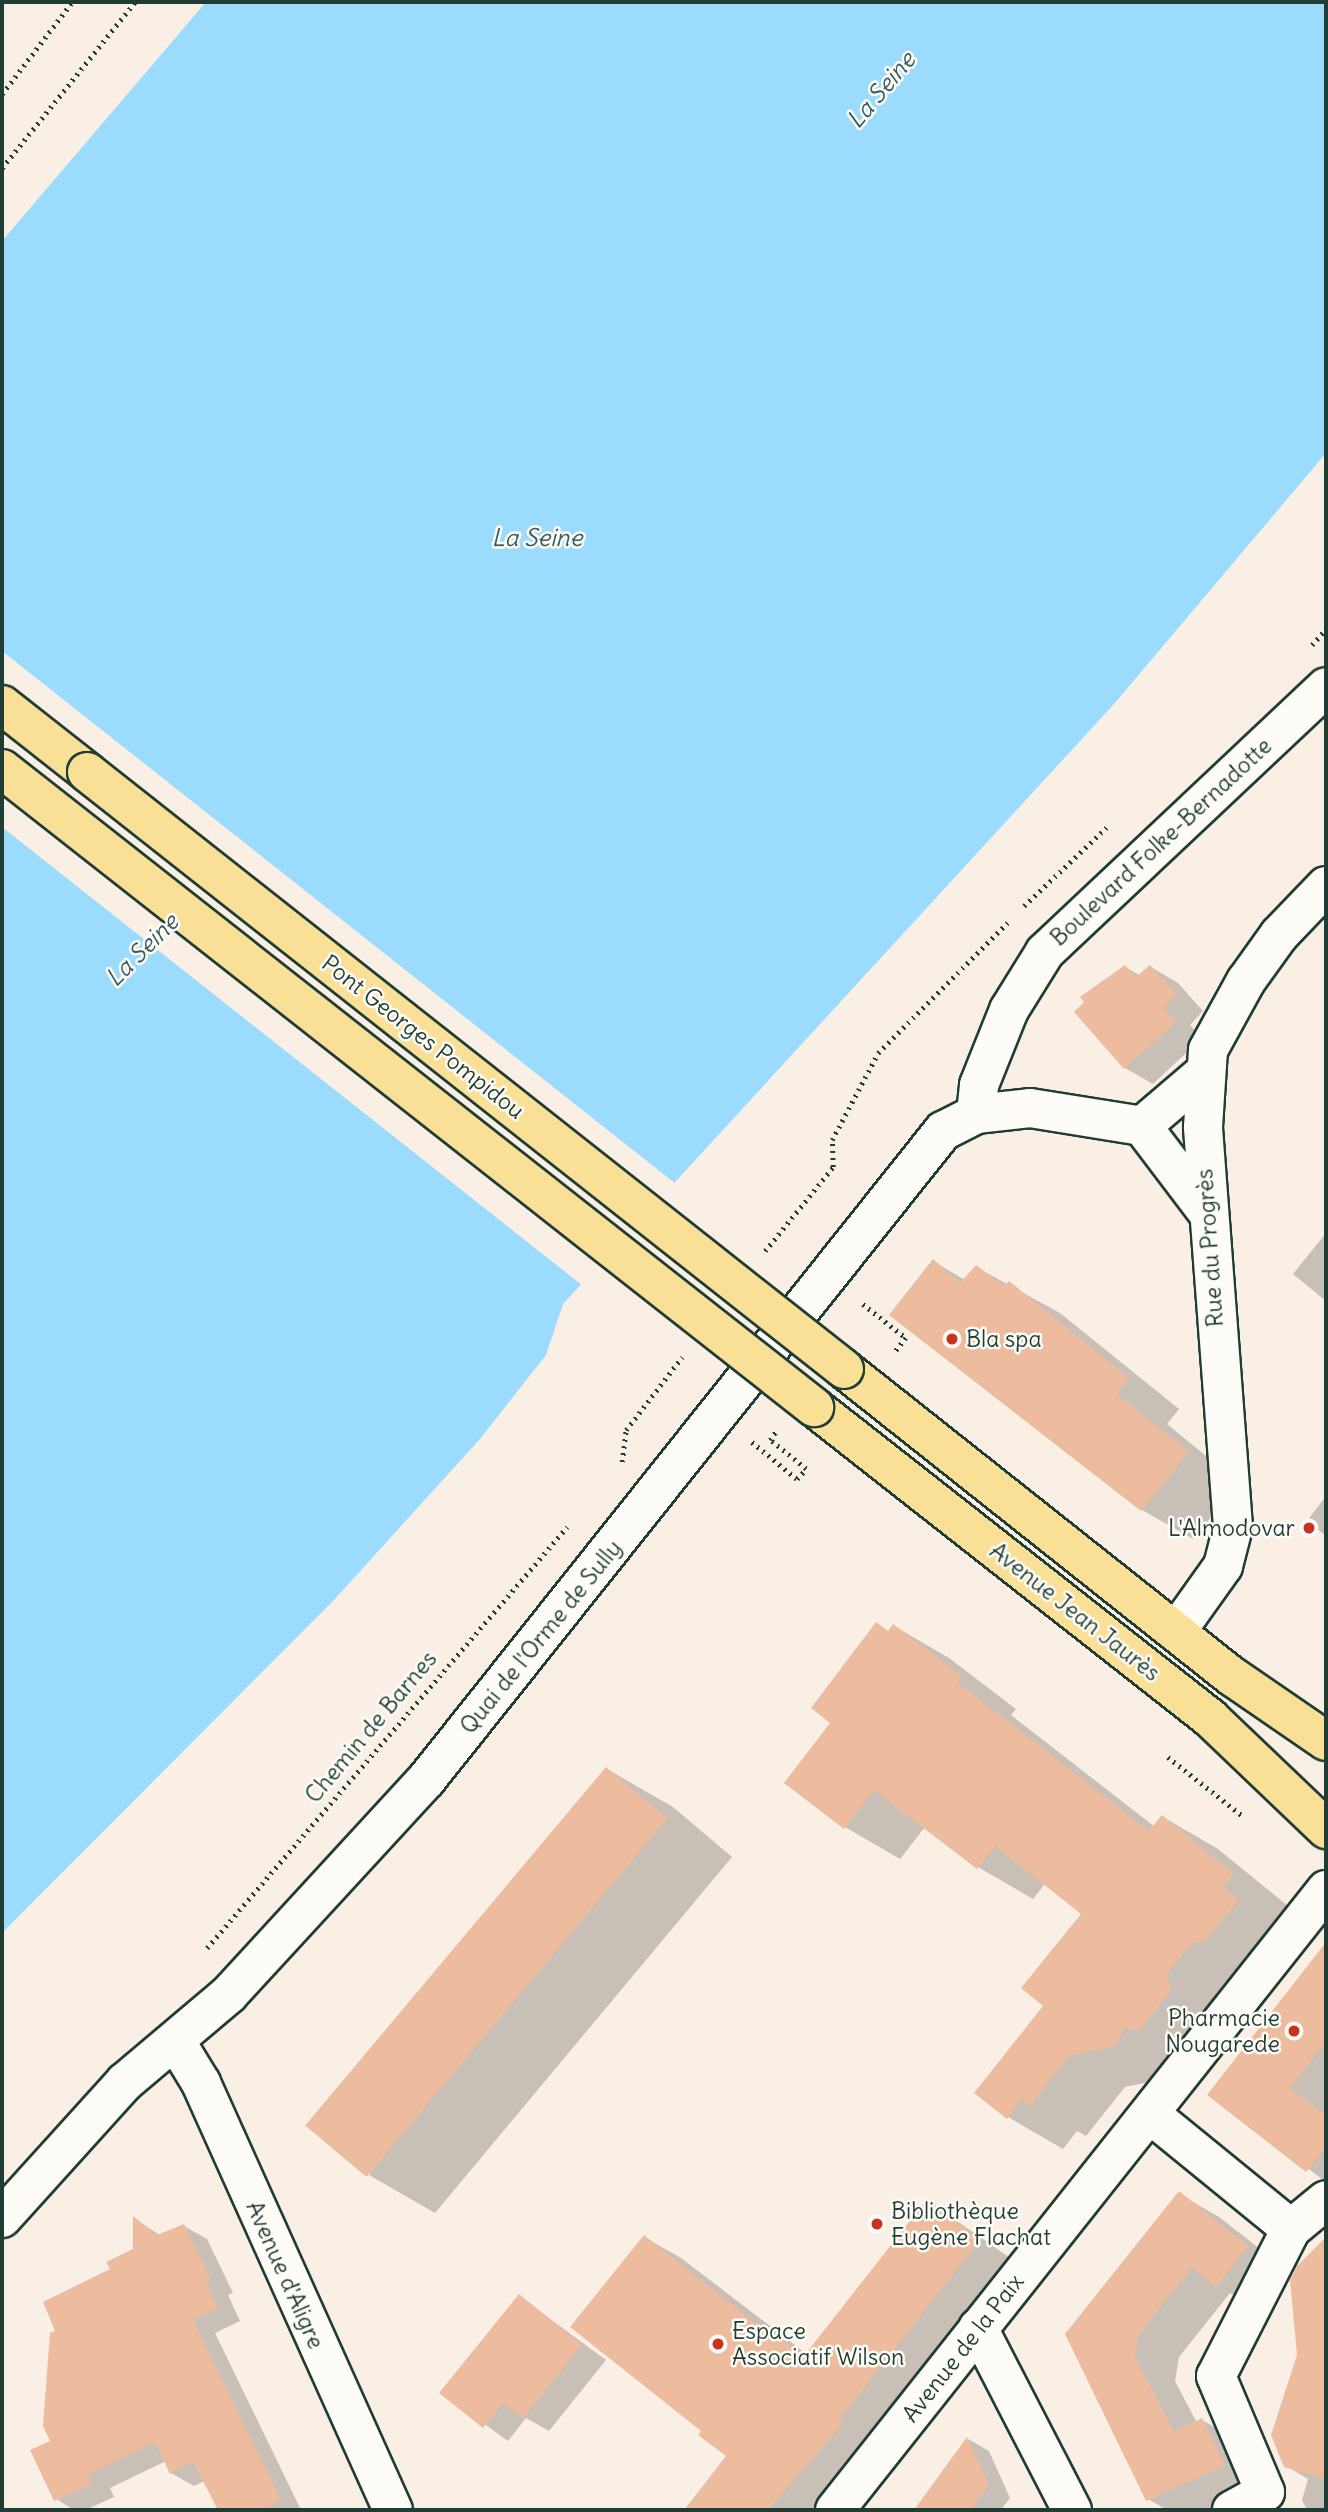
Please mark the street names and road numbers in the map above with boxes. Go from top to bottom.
street label: Boulevard Folke-Bernadotte [1045,732,1277,952]
street label: Pont Georges Pompidou [316,949,530,1125]
street label: Rue du Progrès [1191,1168,1229,1328]
street label: Quai de l'Orme de Sully [454,1535,628,1739]
street label: Avenue Jean Jaurès [984,1537,1166,1687]
street label: Chemin de Barnes [299,1645,443,1809]
street label: Avenue d'Aligre [240,2197,330,2353]
street label: Avenue de la Paix [897,2268,1029,2428]

